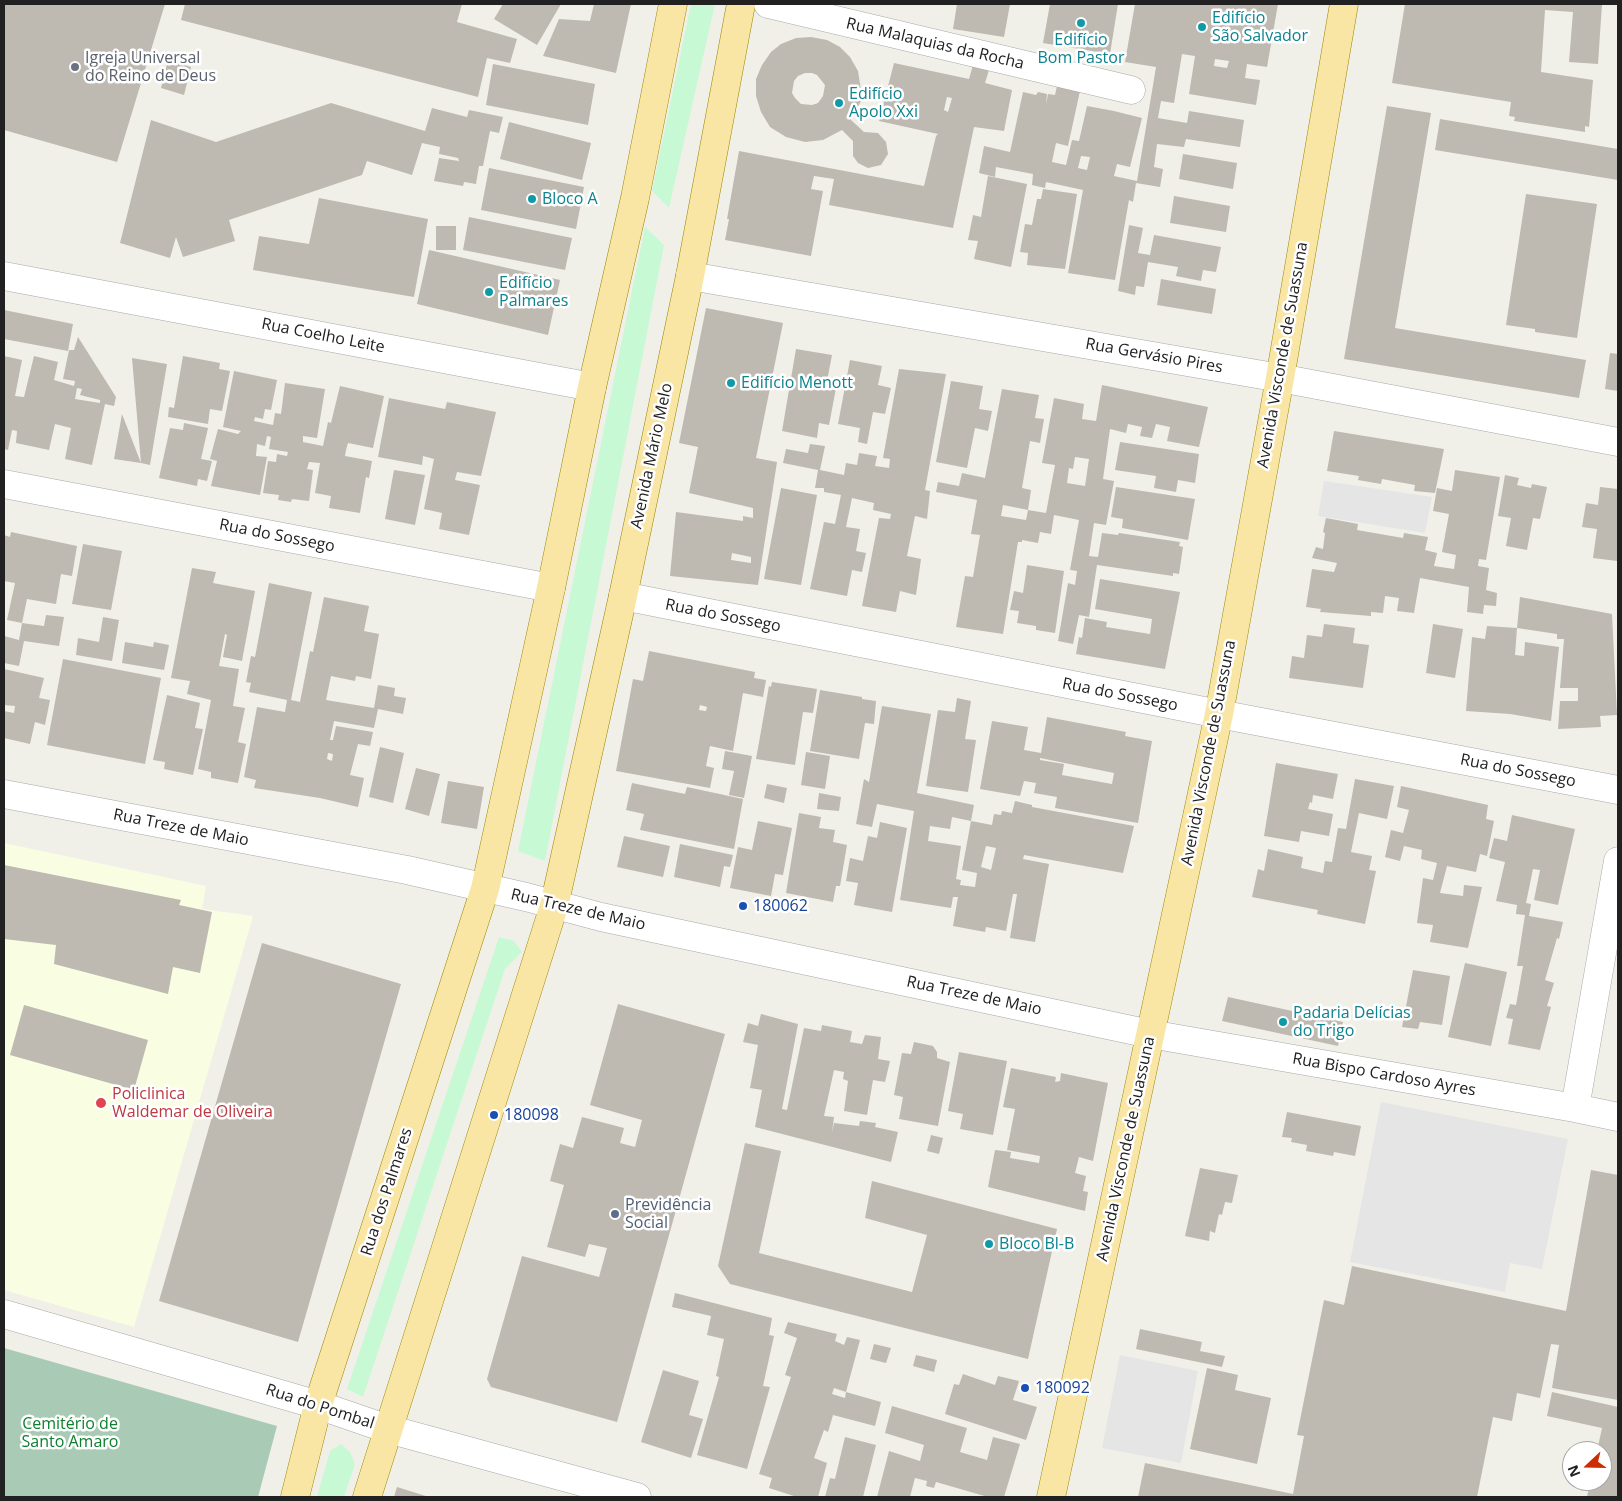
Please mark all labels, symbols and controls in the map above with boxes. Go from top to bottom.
place label: Edifício São Salvador [1212,8,1308,46]
street label: Rua Malaquias da Rocha [844,14,1026,74]
marker: Edifício Bom Pastor [1075,17,1087,29]
marker: Edifício São Salvador [1196,21,1208,33]
place label: Edifício Bom Pastor [1038,30,1124,68]
place label: Igreja Universal do Reino de Deus [85,48,216,86]
marker: Igreja Universal do Reino de Deus [69,61,81,73]
place label: Edifício Apolo Xxi [849,84,918,122]
marker: Edifício Apolo Xxi [833,97,845,109]
place label: Bloco A [542,189,598,209]
marker: Bloco A [526,193,538,205]
street label: Avenida Visconde de Suassuna [1254,240,1312,470]
place label: Edifício Palmares [499,273,568,311]
marker: Edifício Palmares [483,286,495,298]
street label: Rua Coelho Leite [260,315,386,357]
street label: Rua Gervásio Pires [1084,334,1224,378]
place label: Edifício Menott [741,373,853,393]
marker: Edifício Menott [725,377,737,389]
street label: Avenida Mário Melo [627,381,677,531]
street label: Rua do Sossego [218,515,336,557]
street label: Rua do Sossego [664,595,782,637]
street label: Avenida Visconde de Suassuna [1178,639,1240,867]
street label: Rua do Sossego [1061,674,1179,716]
street label: Rua do Sossego [1459,750,1577,792]
street label: Rua Treze de Maio [112,805,250,851]
street label: Rua Treze de Maio [509,885,647,935]
place label: 180062 [753,896,808,916]
marker: 180062 [737,900,749,912]
street label: Rua Treze de Maio [905,972,1043,1020]
place label: Padaria Delícias do Trigo [1293,1003,1411,1041]
marker: Padaria Delícias do Trigo [1277,1016,1289,1028]
street label: Avenida Visconde de Suassuna [1093,1035,1159,1263]
street label: Rua Bispo Cardoso Ayres [1291,1049,1477,1101]
place label: Policlinica Waldemar de Oliveira [112,1084,273,1122]
marker: Policlinica Waldemar de Oliveira [94,1096,108,1110]
place label: 180098 [504,1105,559,1125]
marker: 180098 [488,1109,500,1121]
street label: Rua dos Palmares [357,1126,417,1258]
place label: Previdência Social [625,1195,711,1233]
marker: Previdência Social [609,1208,621,1220]
place label: Bloco Bl-B [999,1234,1074,1254]
marker: Bloco Bl-B [983,1238,995,1250]
place label: 180092 [1035,1378,1090,1398]
street label: Rua do Pombal [263,1380,377,1434]
marker: 180092 [1019,1382,1031,1394]
park label: Cemitério de Santo Amaro [22,1414,118,1452]
north arrow [1562,1441,1612,1491]
text: N [1563,1462,1584,1480]

